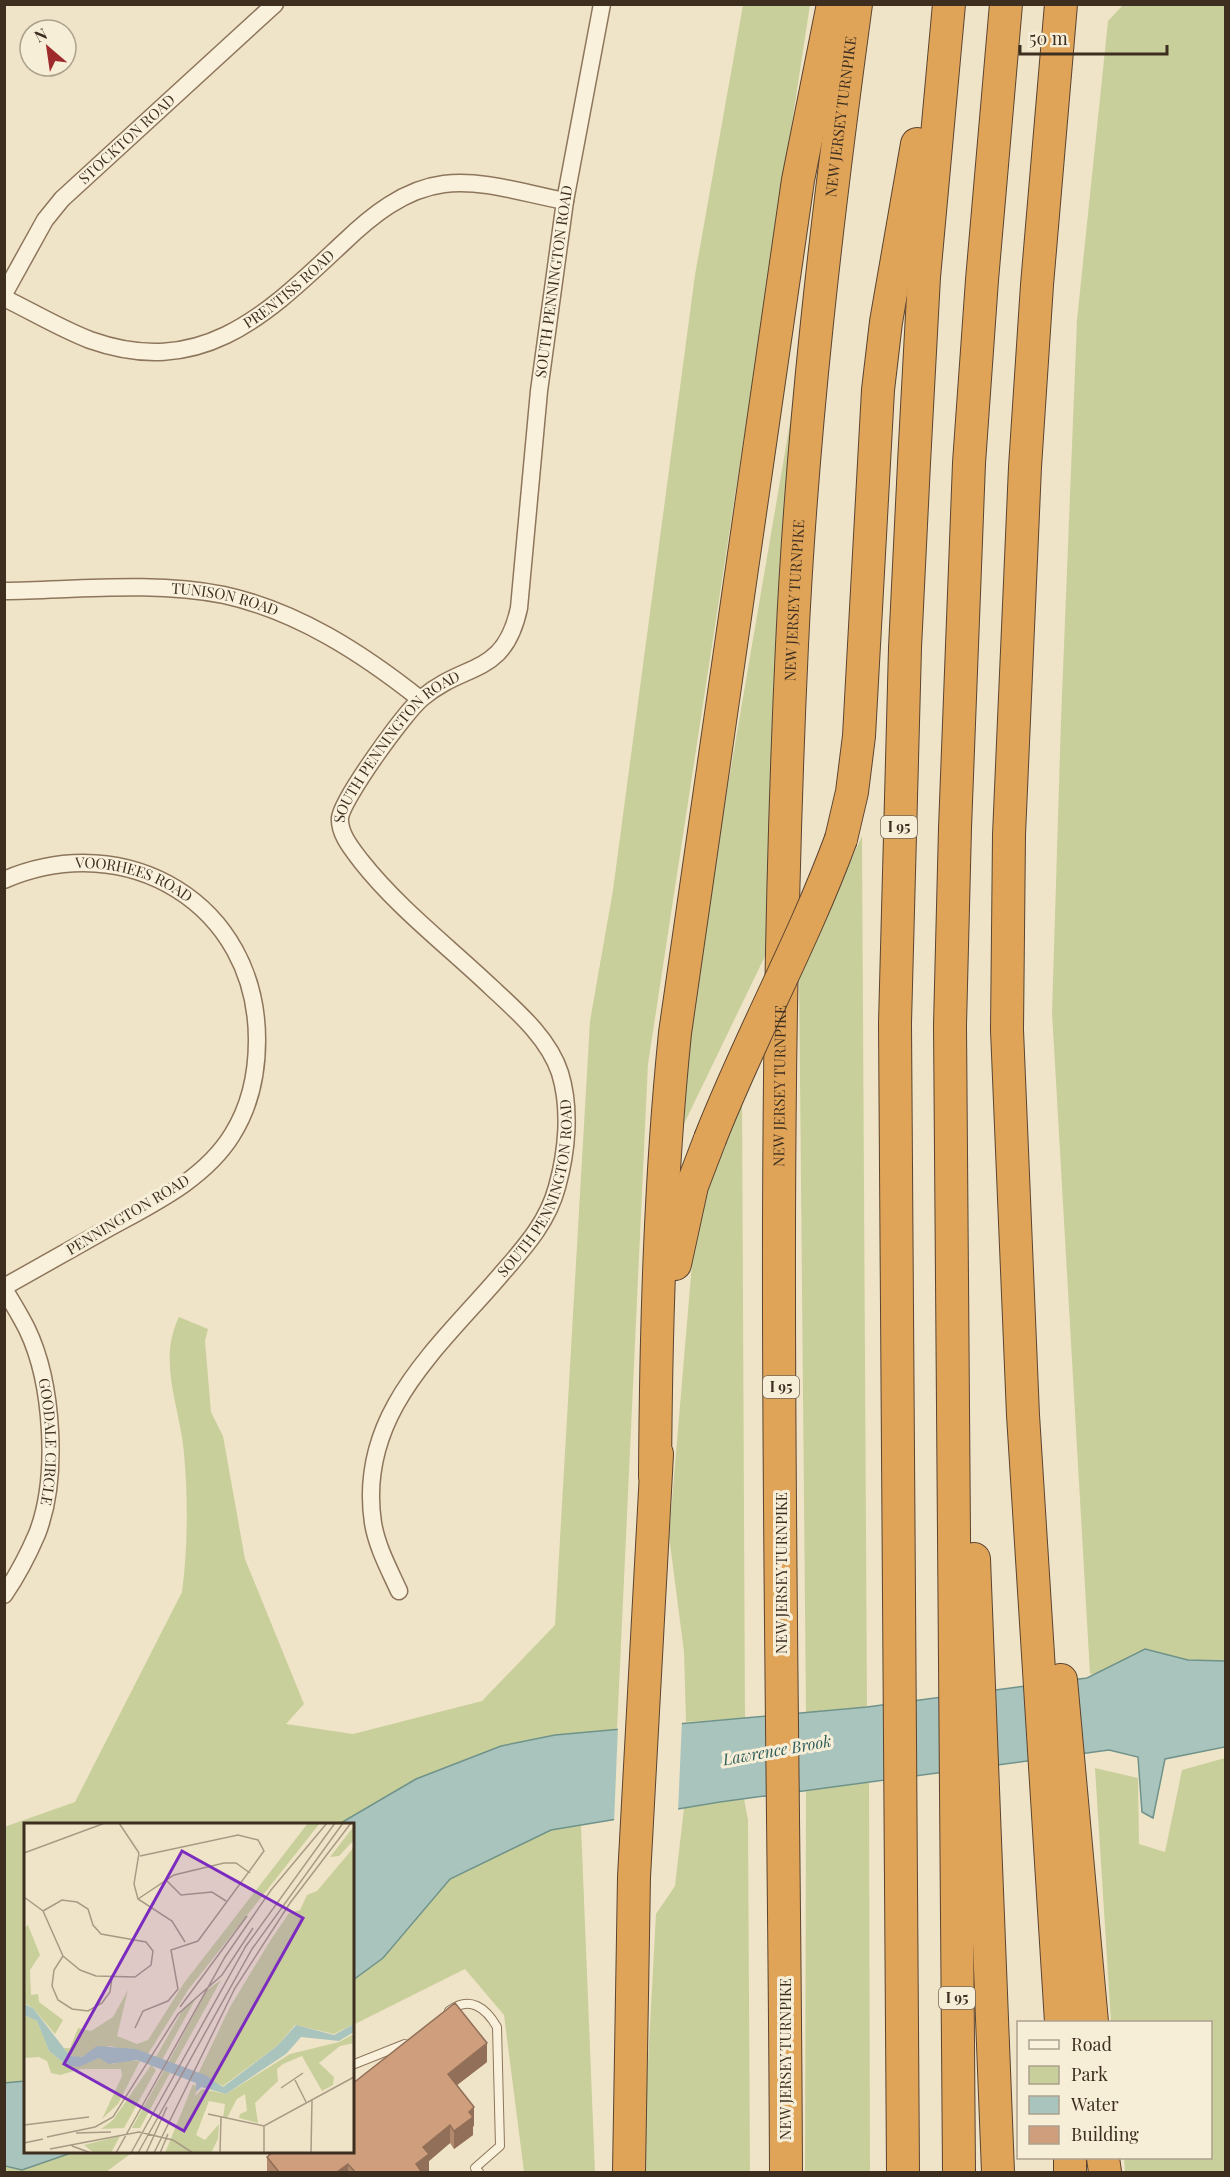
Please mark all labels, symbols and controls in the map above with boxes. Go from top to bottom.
north arrow [18,18,78,78]
scale bar [1020,18,1167,56]
text: N [30,22,51,46]
text: 50 m [1029,26,1068,50]
street label: NEW JERSEY TURNPIKE [820,35,861,198]
street label: STOCKTON ROAD [74,89,179,188]
street label: SOUTH PENNINGTON ROAD [530,183,577,379]
street label: PRENTISS ROAD [239,245,339,332]
street label: NEW JERSEY TURNPIKE [779,519,808,682]
street label: TUNISON ROAD [171,577,282,620]
street label: SOUTH PENNINGTON ROAD [329,665,463,823]
road number: I 95 [881,816,917,838]
street label: VOORHEES ROAD [74,852,197,906]
street label: NEW JERSEY TURNPIKE [768,1005,790,1167]
street label: SOUTH PENNINGTON ROAD [492,1098,576,1281]
street label: PENNINGTON ROAD [62,1169,193,1259]
street label: GOODALE CIRCLE [34,1376,62,1507]
road number: I 95 [763,1376,799,1398]
street label: NEW JERSEY TURNPIKE [771,1492,791,1654]
water label: Lawrence Brook [720,1730,833,1770]
inset map [24,1823,354,2153]
street label: NEW JERSEY TURNPIKE [775,1978,795,2140]
road number: I 95 [939,1987,975,2009]
legend [1017,2021,1212,2159]
text: Road [1071,2032,1112,2056]
text: Park [1071,2062,1108,2086]
text: Water [1070,2092,1119,2116]
text: Building [1071,2122,1139,2146]

